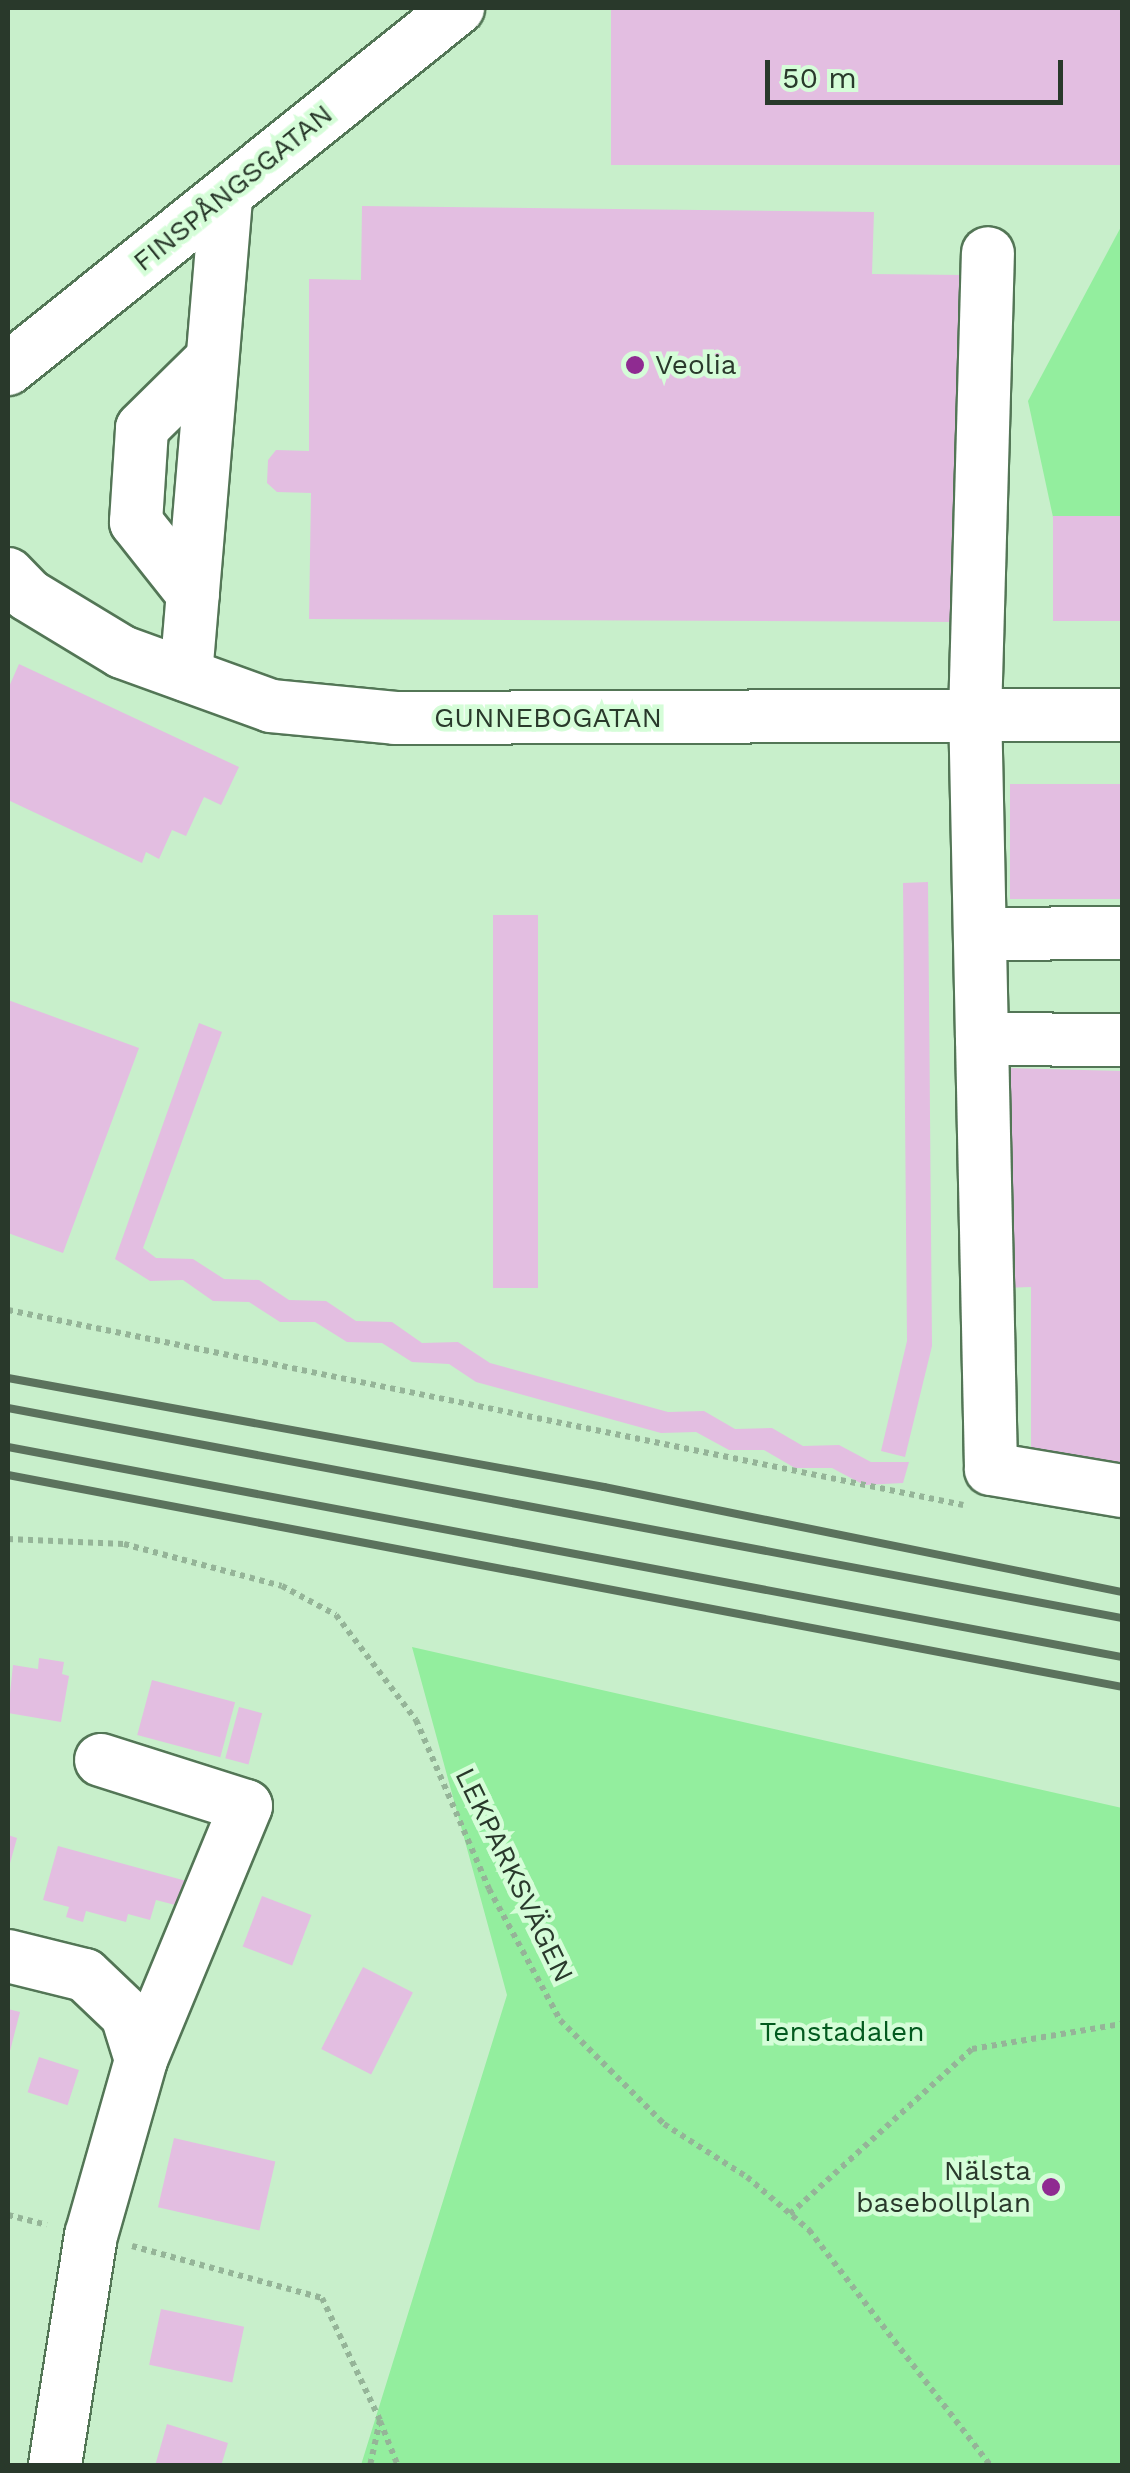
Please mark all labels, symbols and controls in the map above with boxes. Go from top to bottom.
scale bar [770,40,1068,102]
text: 50 m [782,60,857,95]
street label: FINSPÅNGSGATAN [127,97,339,279]
place label: Veolia [655,348,737,382]
marker: Veolia [624,354,646,376]
street label: GUNNEBOGATAN [434,701,662,735]
street label: LEKPARKSVÄGEN [448,1762,580,1988]
park label: Tenstadalen [759,2015,925,2049]
place label: Nälsta basebollplan [856,2154,1031,2220]
marker: Nälsta basebollplan [1040,2176,1062,2198]

